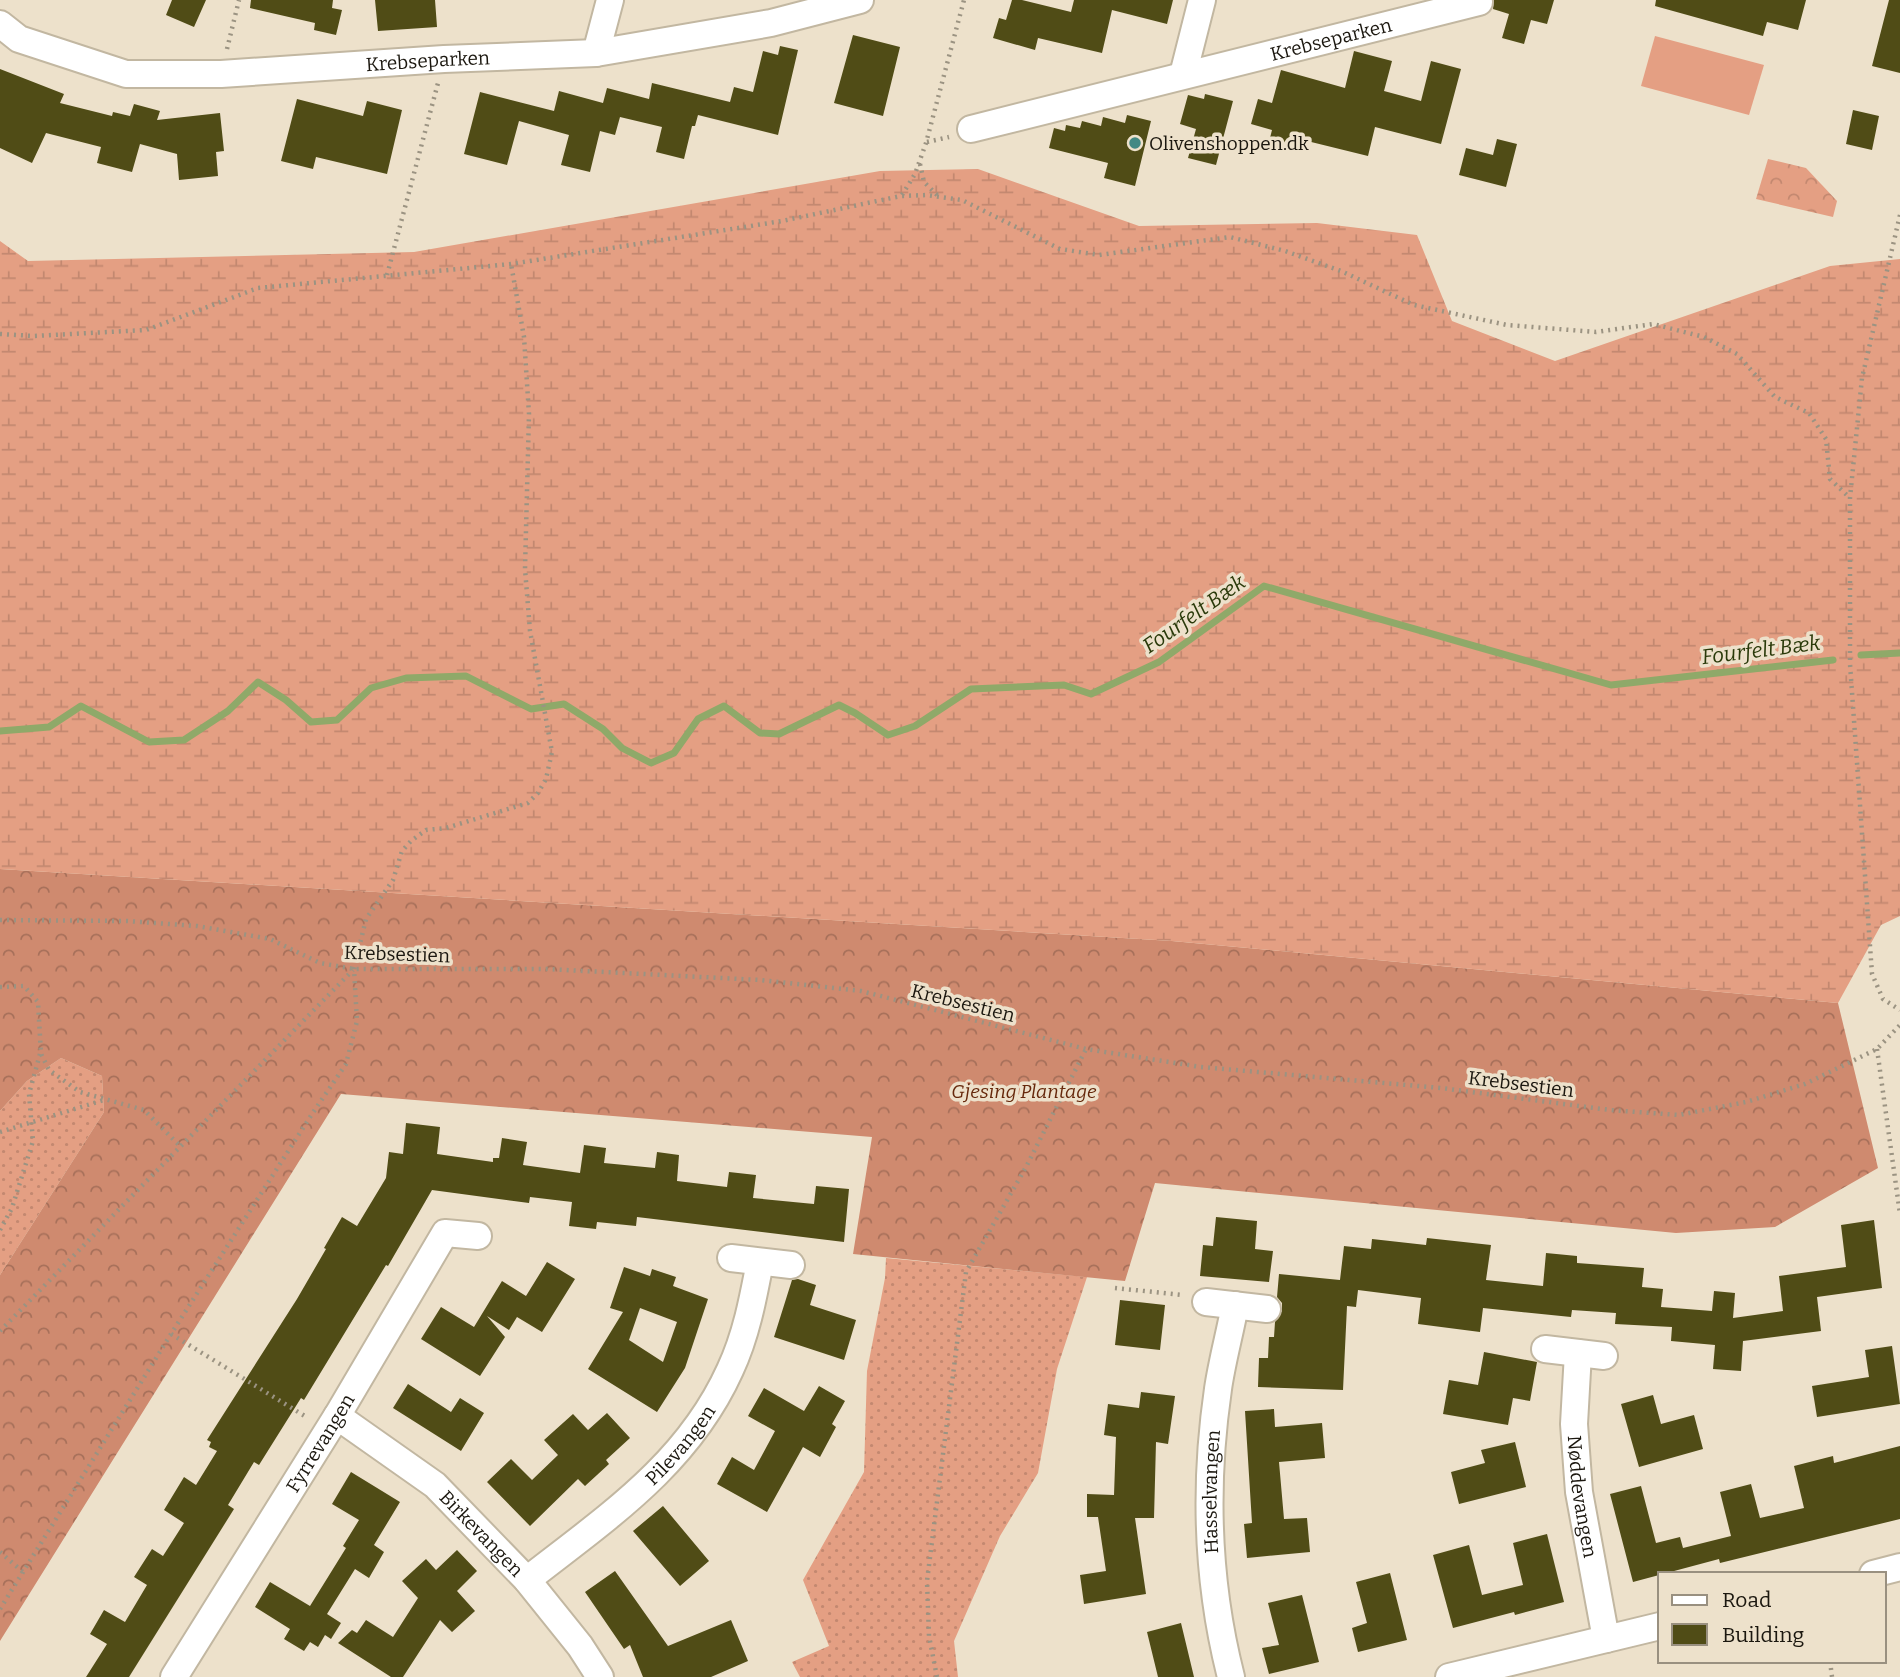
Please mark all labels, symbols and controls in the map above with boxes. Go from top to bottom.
street label: Krebseparken [1268,13,1394,65]
street label: Krebseparken [365,46,490,76]
place label: Olivenshoppen.dk [1149,132,1309,155]
marker: Olivenshoppen.dk [1127,135,1143,151]
water label: Fourfelt Bæk [1138,569,1251,659]
water label: Fourfelt Bæk [1700,630,1822,670]
street label: Krebsestien [344,941,450,967]
street label: Krebsestien [909,979,1017,1027]
street label: Krebsestien [1467,1066,1575,1102]
park label: Gjesing Plantage [951,1080,1097,1103]
street label: Fyrrevangen [281,1389,359,1496]
street label: Pilevangen [640,1401,720,1490]
street label: Hasselvangen [1198,1429,1225,1554]
street label: Nøddevangen [1563,1434,1602,1559]
street label: Birkevangen [435,1485,528,1581]
legend [1658,1572,1886,1663]
text: Road [1722,1587,1771,1613]
text: Building [1722,1622,1805,1648]

